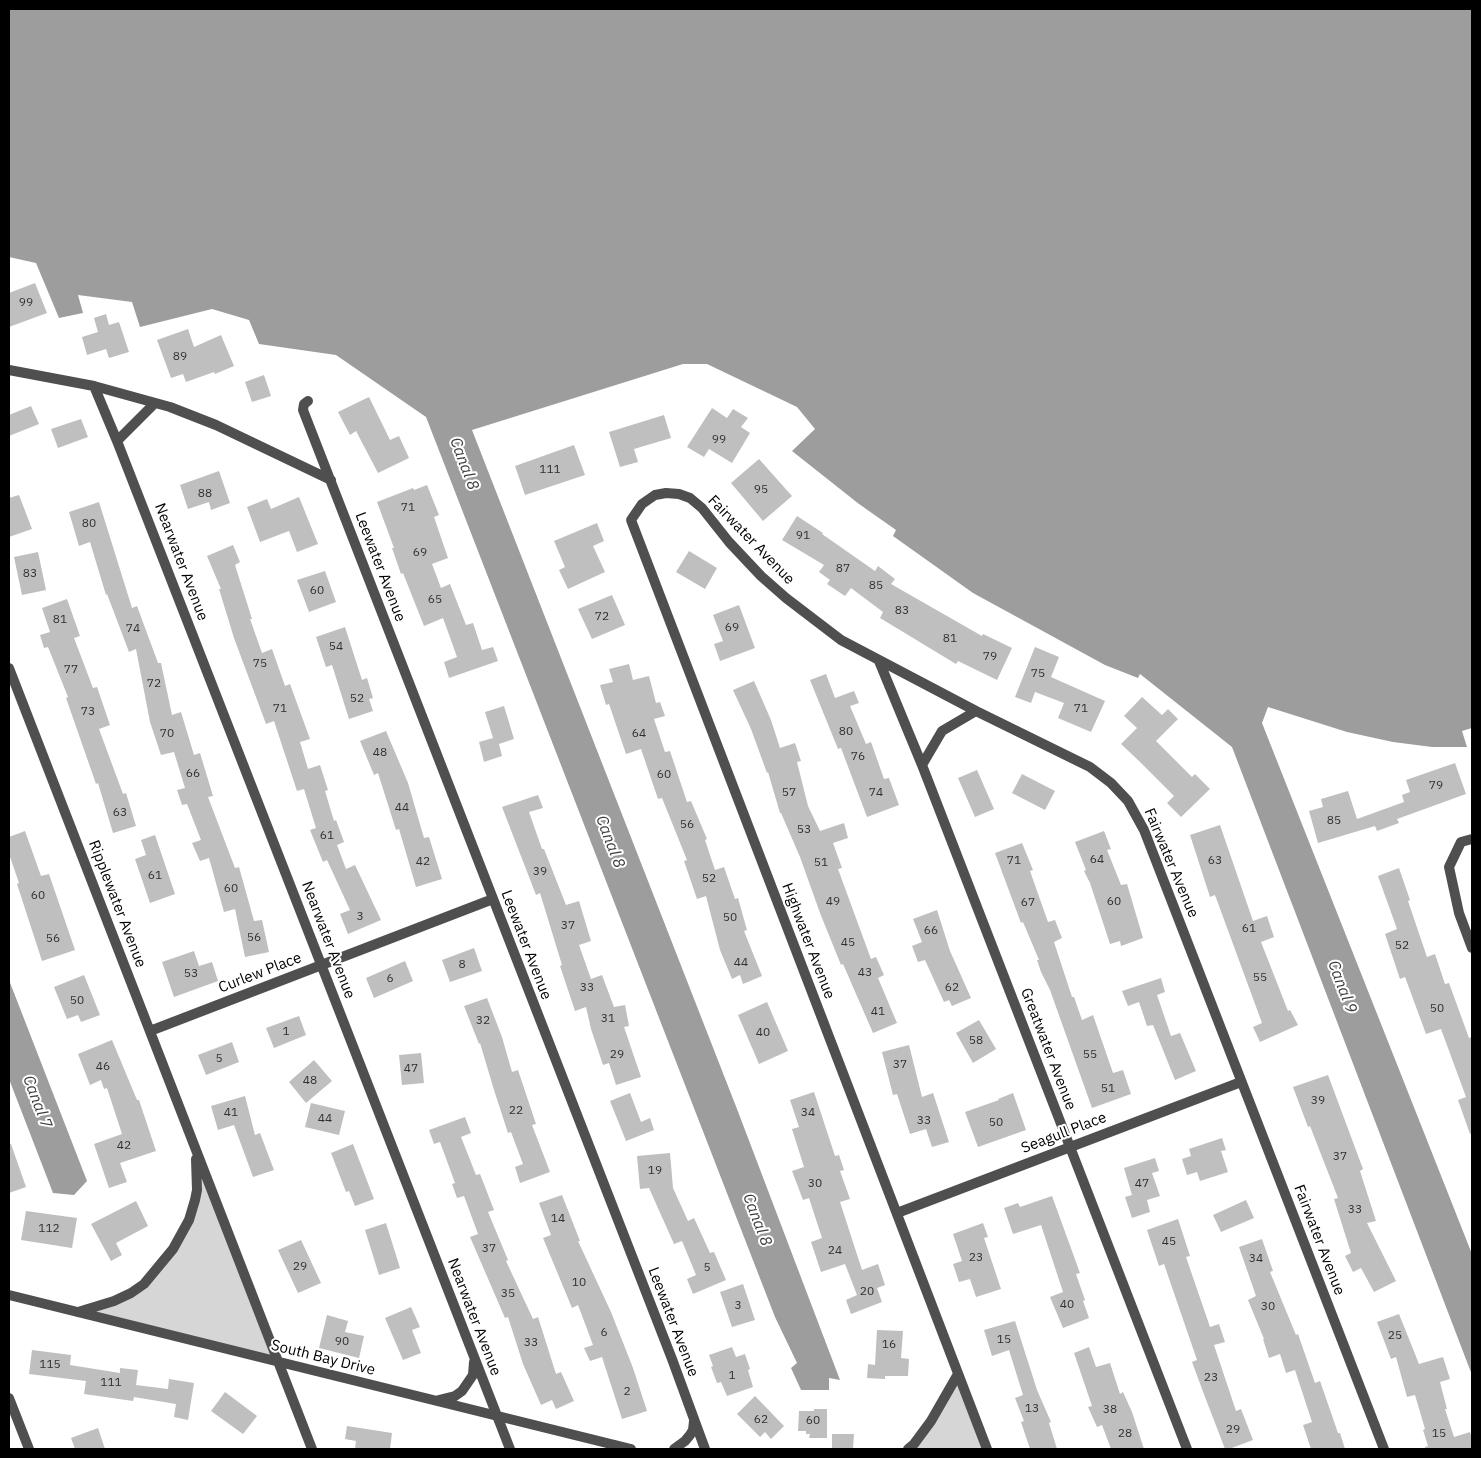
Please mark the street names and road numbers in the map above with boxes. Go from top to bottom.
street label: Fairwater Avenue [704,492,798,588]
street label: Nearwater Avenue [150,501,212,623]
street label: Leewater Avenue [351,510,409,624]
street label: Fairwater Avenue [1140,806,1202,920]
street label: Ripplewater Avenue [84,838,150,970]
street label: Nearwater Avenue [297,879,359,1001]
street label: Highwater Avenue [778,881,838,1001]
street label: Leewater Avenue [497,888,555,1002]
street label: Curlew Place [216,949,304,997]
street label: Greatwater Avenue [1016,985,1080,1113]
street label: Seagull Place [1019,1109,1109,1157]
street label: Fairwater Avenue [1290,1182,1348,1298]
street label: Nearwater Avenue [443,1256,505,1378]
street label: Leewater Avenue [644,1265,702,1379]
street label: South Bay Drive [269,1336,377,1380]

